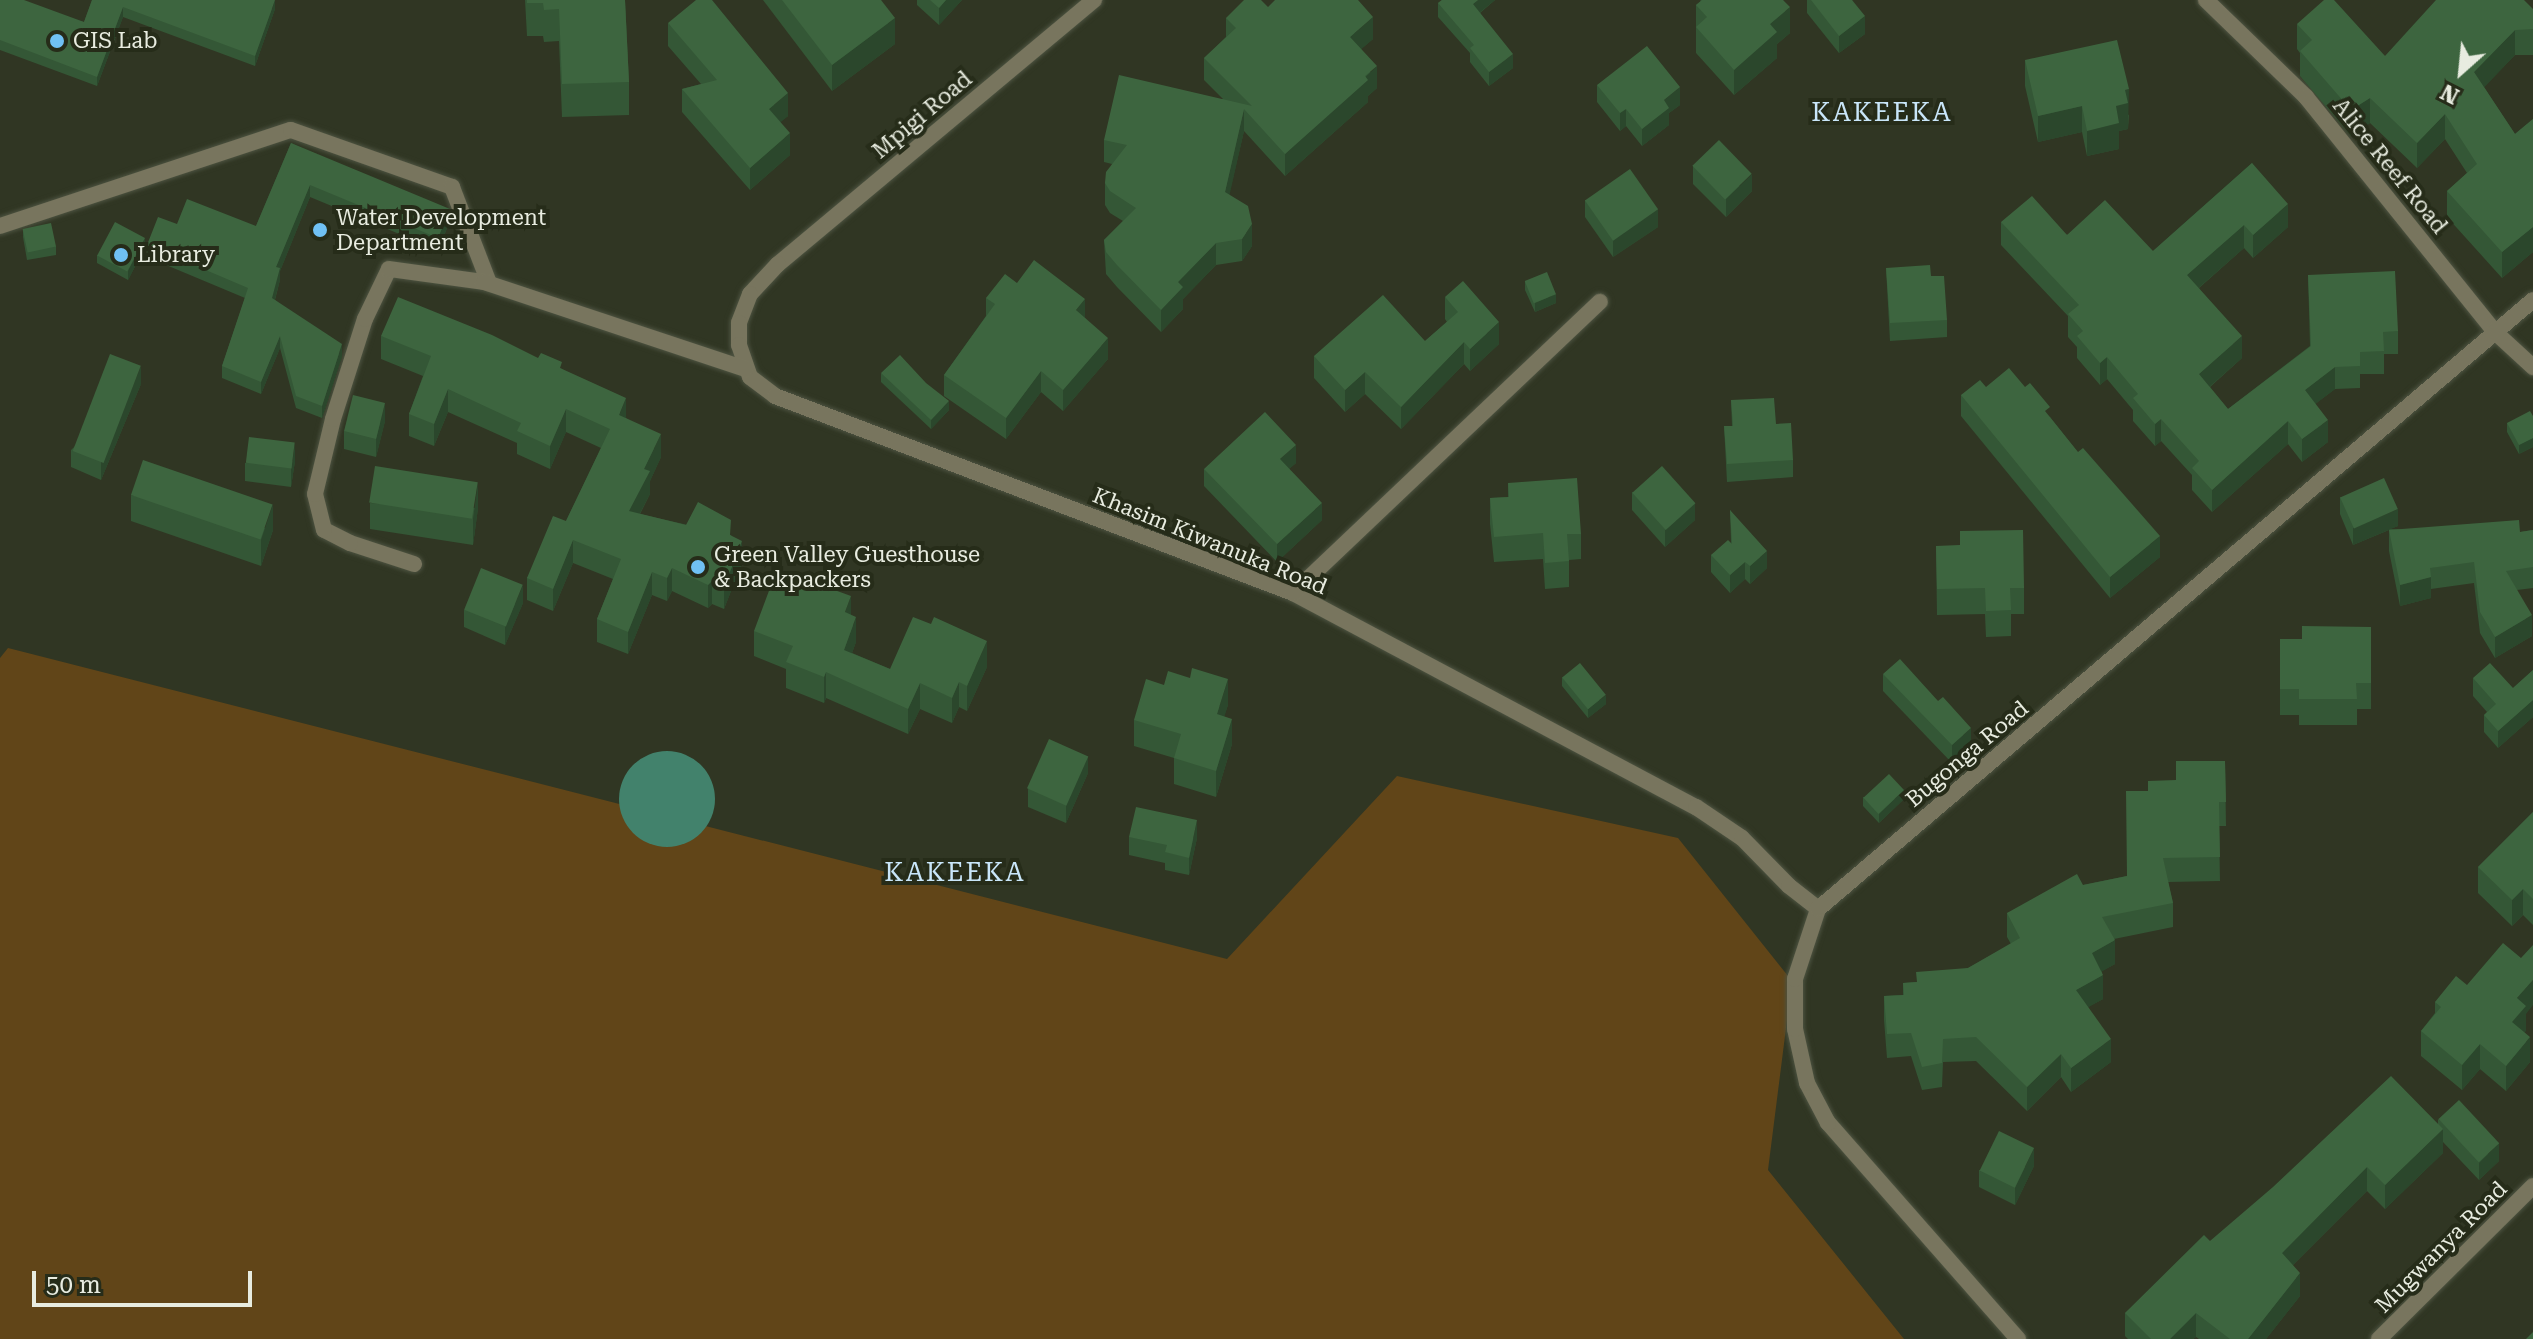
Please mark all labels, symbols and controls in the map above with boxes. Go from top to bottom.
place label: GIS Lab [73,28,157,54]
marker: GIS Lab [48,32,66,50]
north arrow [2421,32,2501,112]
street label: Mpigi Road [867,66,977,164]
text: N [2437,79,2463,109]
street label: Alice Reef Road [2327,93,2453,239]
district label: KAKEEKA [1811,97,1953,129]
place label: Water Development Department [336,204,546,256]
marker: Water Development Department [311,221,329,239]
place label: Library [137,242,215,268]
marker: Library [112,246,130,264]
street label: Khasim Kiwanuka Road [1089,482,1331,600]
place label: Green Valley Guesthouse & Backpackers [714,541,980,592]
marker: Green Valley Guesthouse & Backpackers [689,558,707,576]
street label: Bugonga Road [1900,695,2034,813]
district label: KAKEEKA [884,857,1026,889]
street label: Mugwanya Road [2370,1176,2512,1318]
scale bar [36,1255,256,1305]
text: 50 m [46,1271,101,1299]

